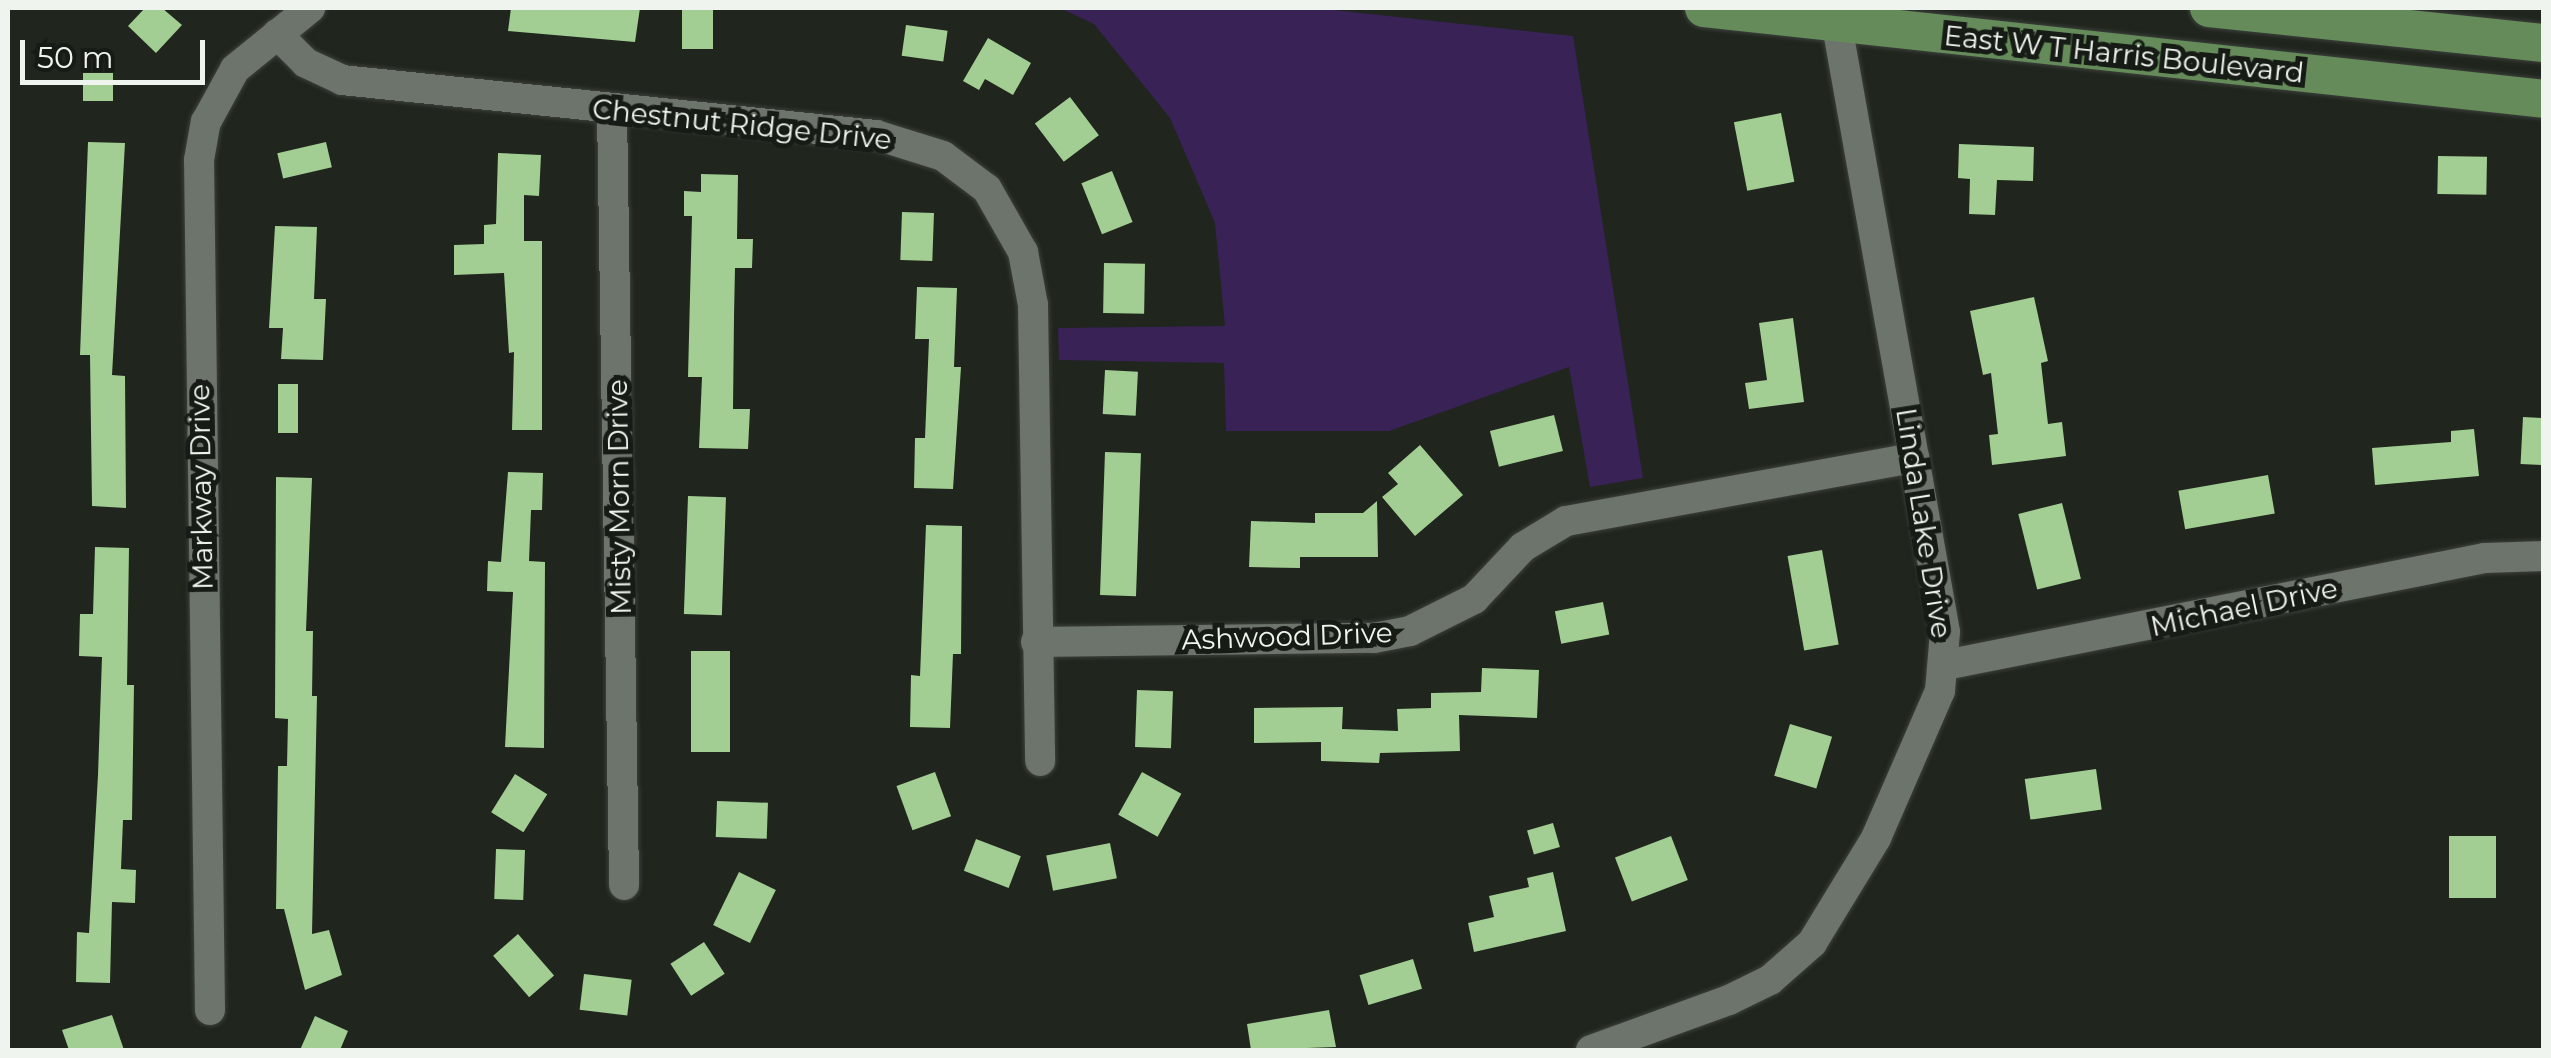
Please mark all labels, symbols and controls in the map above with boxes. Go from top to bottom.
street label: East W T Harris Boulevard [1942,18,2306,90]
scale bar [25,20,210,82]
text: 50 m [37,39,114,76]
street label: Chestnut Ridge Drive [591,92,893,156]
street label: Misty Morn Drive [600,379,638,615]
street label: Markway Drive [182,384,220,590]
street label: Linda Lake Drive [1889,406,1959,640]
street label: Michael Drive [2147,571,2341,643]
street label: Ashwood Drive [1181,616,1393,656]

